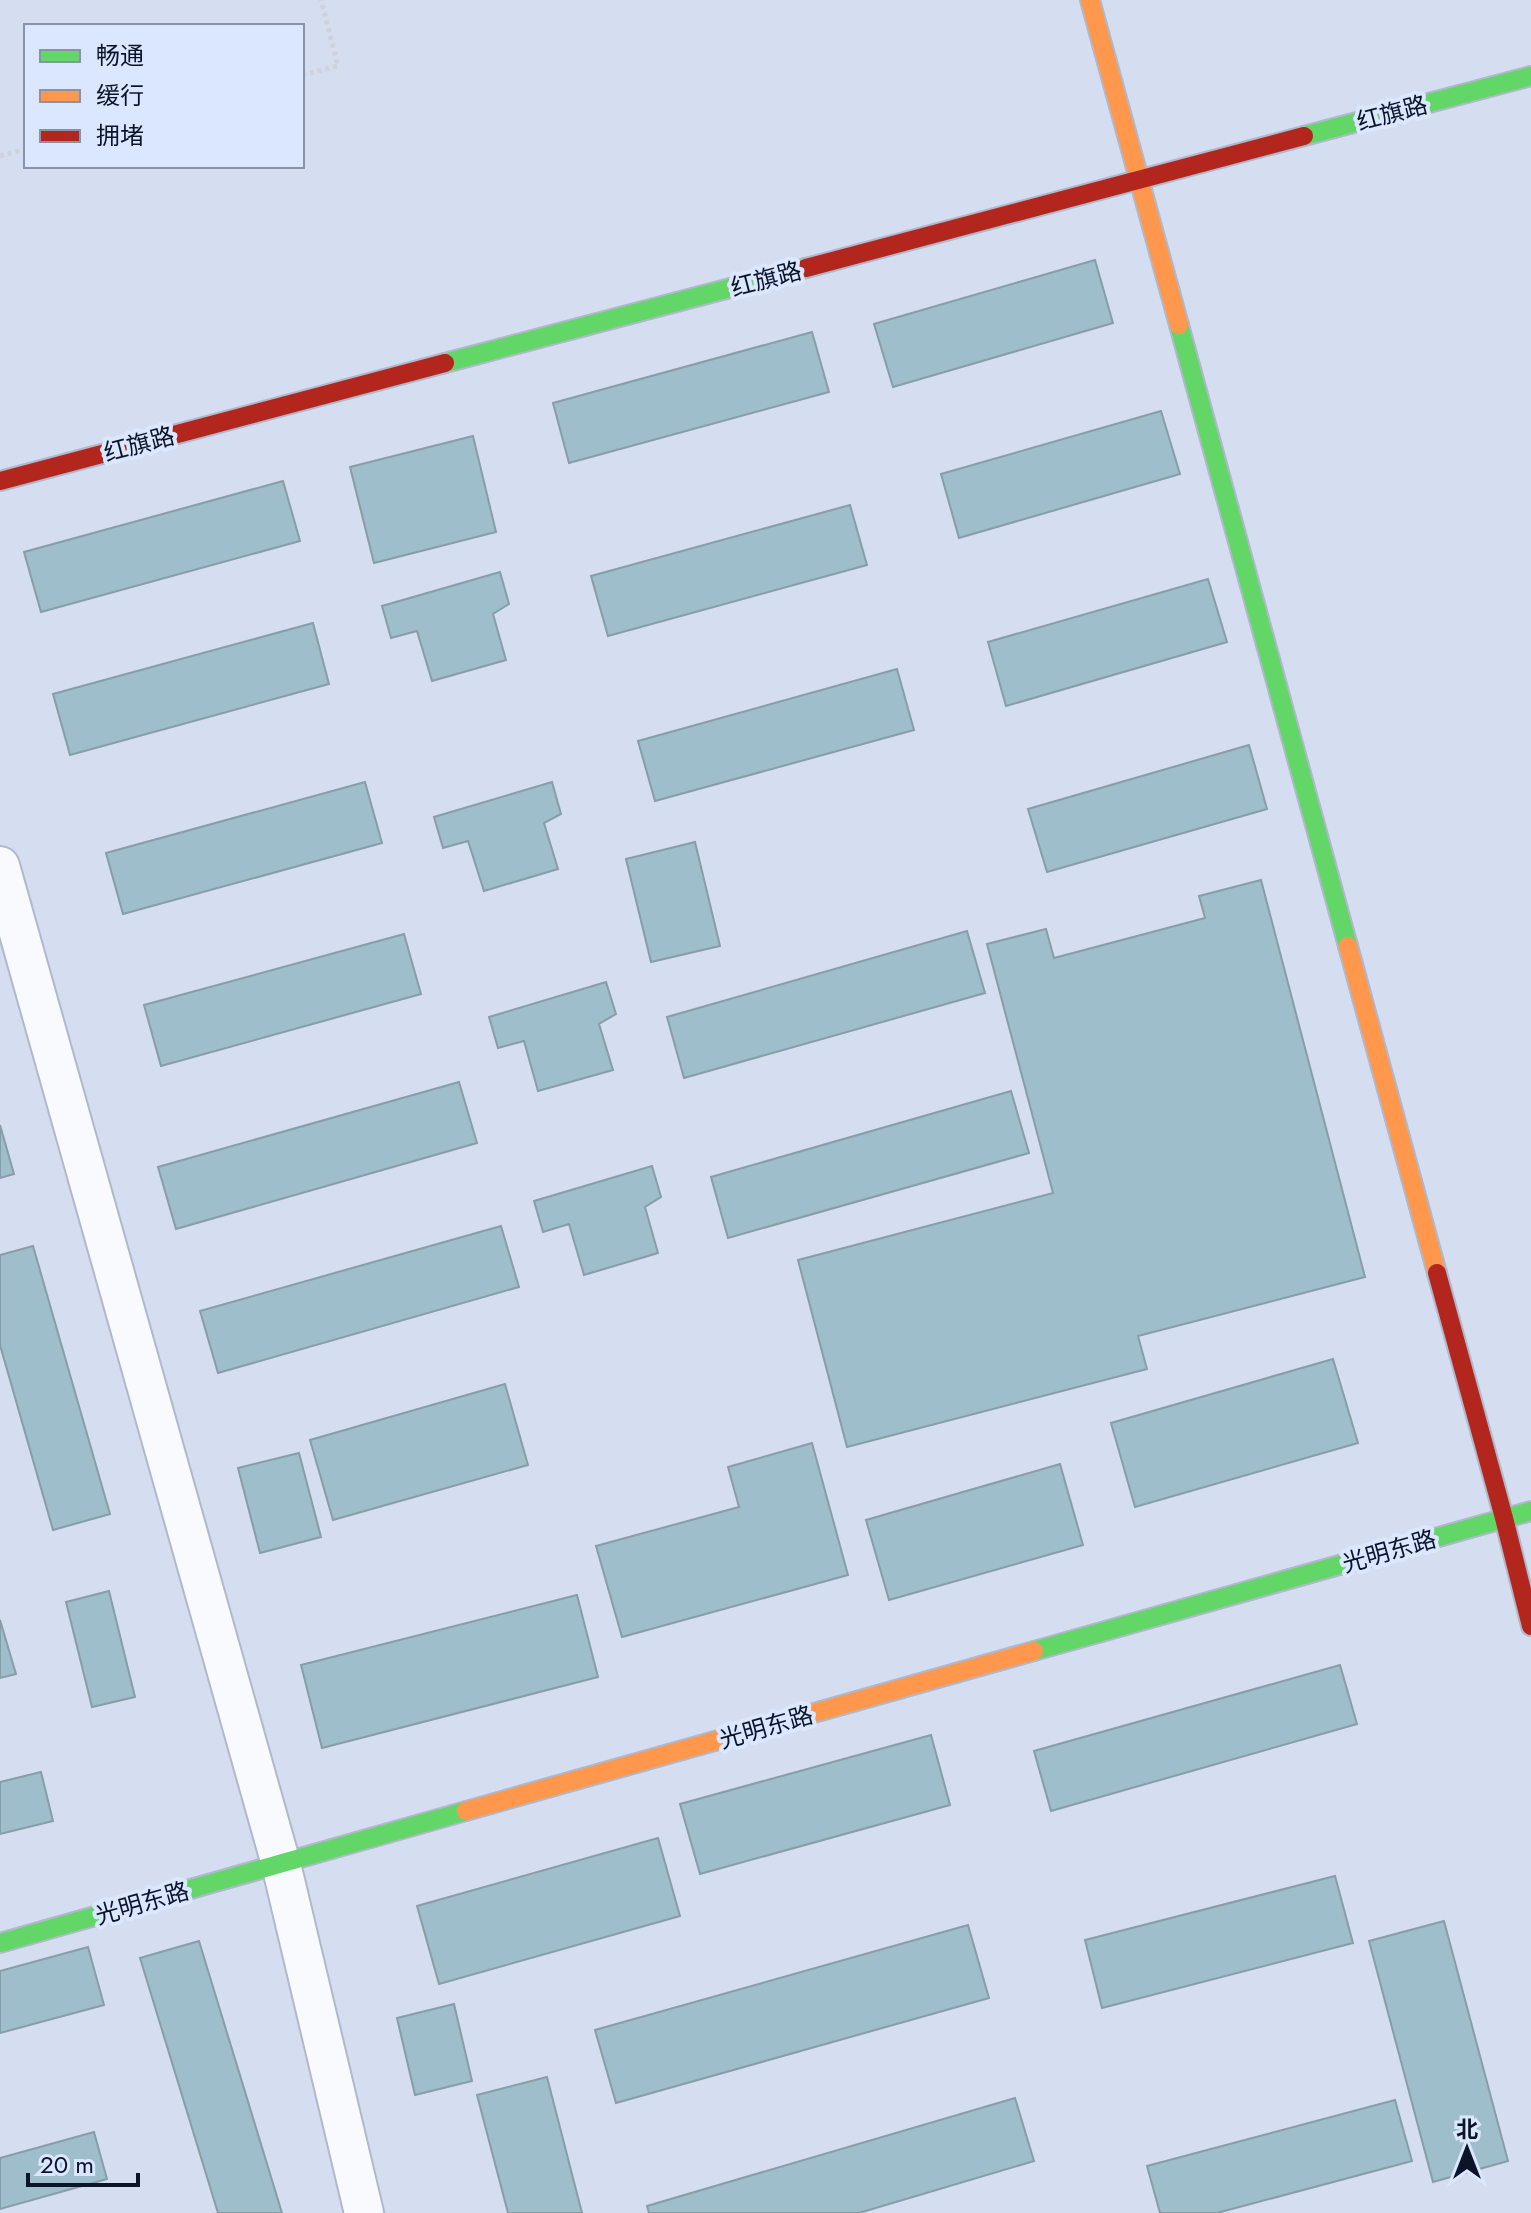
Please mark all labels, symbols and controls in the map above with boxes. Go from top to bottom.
legend [24,24,304,168]
text: 畅通 [96,38,144,73]
text: 缓行 [96,78,144,113]
street label: 红旗路 [1353,87,1431,139]
text: 拥堵 [96,118,144,153]
street label: 红旗路 [727,253,805,305]
street label: 红旗路 [100,418,178,470]
street label: 光明东路 [1338,1521,1440,1581]
street label: 光明东路 [715,1697,817,1757]
street label: 光明东路 [91,1873,193,1933]
north arrow [1427,2109,1507,2189]
text: 北 [1456,2113,1478,2145]
scale bar [28,2137,138,2187]
text: 20 m [40,2147,94,2182]

